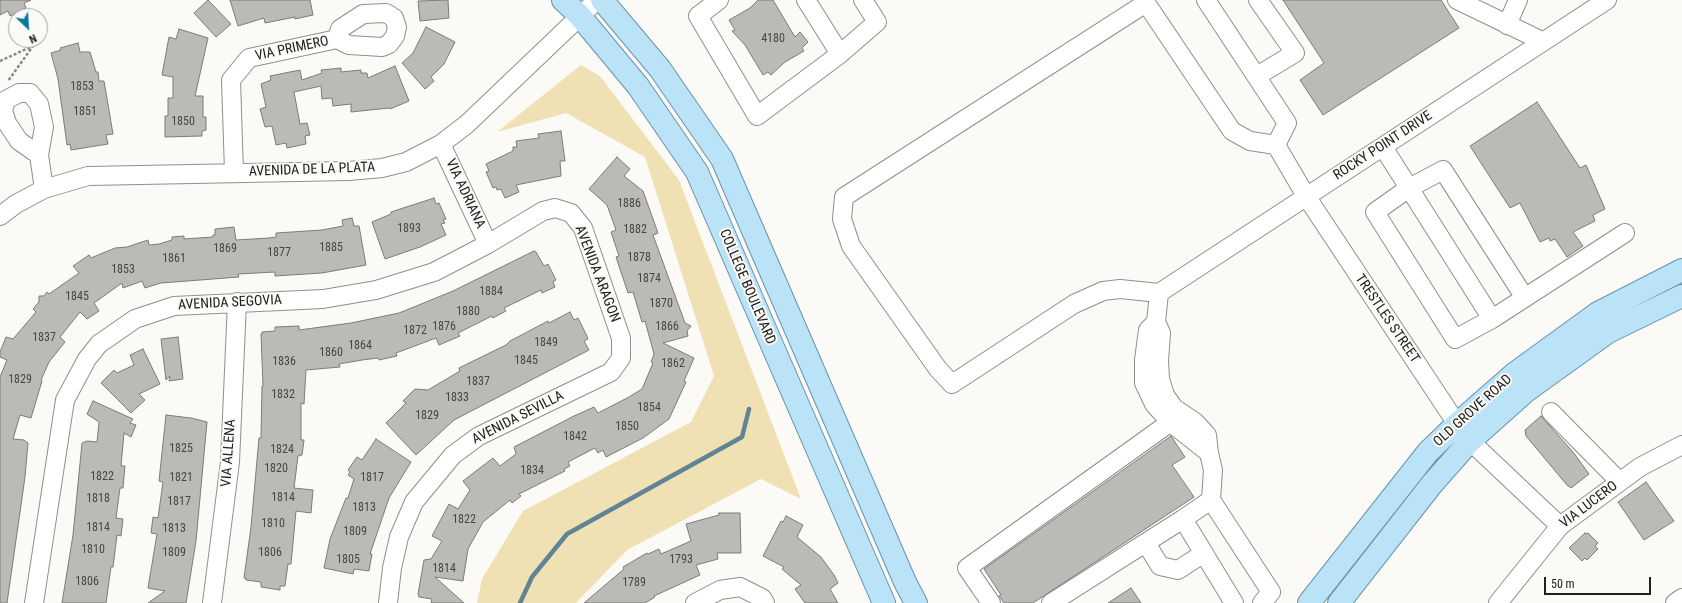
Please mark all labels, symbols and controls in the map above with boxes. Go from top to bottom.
north arrow [8,8,48,48]
text: N [27,31,39,46]
house number: 4180 [761,32,785,46]
street label: VIA PRIMERO [254,33,330,65]
house number: 1853 [70,80,94,94]
house number: 1851 [73,105,97,119]
street label: ROCKY POINT DRIVE [1330,108,1436,184]
house number: 1850 [171,115,195,129]
street label: VIA ADRIANA [442,157,488,231]
street label: AVENIDA DE LA PLATA [249,159,375,181]
house number: 1886 [617,197,641,211]
house number: 1893 [397,222,421,236]
street label: AVENIDA ARAGON [571,223,623,325]
house number: 1882 [623,223,647,237]
street label: COLLEGE BOULEVARD [715,227,779,347]
house number: 1885 [319,241,343,255]
house number: 1869 [213,242,237,256]
house number: 1877 [267,246,291,260]
house number: 1878 [627,251,651,265]
house number: 1861 [162,252,186,266]
house number: 1853 [111,263,135,277]
street label: TRESTLES STREET [1351,271,1423,367]
house number: 1874 [637,272,661,286]
house number: 1884 [479,285,503,299]
house number: 1845 [65,290,89,304]
street label: AVENIDA SEGOVIA [178,292,282,314]
house number: 1870 [649,297,673,311]
house number: 1880 [456,305,480,319]
house number: 1876 [432,320,456,334]
house number: 1866 [655,320,679,334]
house number: 1872 [403,324,427,338]
house number: 1837 [32,331,56,345]
house number: 1849 [534,336,558,350]
house number: 1864 [348,339,372,353]
house number: 1860 [319,346,343,360]
house number: 1845 [514,354,538,368]
house number: 1836 [272,355,296,369]
house number: 1862 [661,357,685,371]
street label: OLD GROVE ROAD [1430,371,1516,451]
house number: 1829 [8,373,32,387]
house number: 1837 [466,375,490,389]
house number: 1832 [271,388,295,402]
street label: AVENIDA SEVILLA [469,388,567,448]
house number: 1833 [445,391,469,405]
house number: 1854 [637,401,661,415]
house number: 1829 [415,409,439,423]
street label: VIA ALLENA [218,419,240,487]
house number: 1850 [615,420,639,434]
house number: 1842 [563,430,587,444]
house number: 1825 [169,442,193,456]
house number: 1824 [270,443,294,457]
house number: 1820 [264,462,288,476]
house number: 1834 [520,464,544,478]
house number: 1822 [90,470,114,484]
house number: 1821 [169,471,193,485]
house number: 1817 [360,471,384,485]
street label: VIA LUCERO [1557,478,1621,532]
house number: 1814 [271,491,295,505]
house number: 1818 [86,492,110,506]
house number: 1817 [167,495,191,509]
house number: 1813 [352,501,376,515]
house number: 1822 [452,513,476,527]
house number: 1810 [261,517,285,531]
house number: 1814 [86,521,110,535]
house number: 1813 [162,522,186,536]
house number: 1809 [343,525,367,539]
house number: 1810 [81,543,105,557]
house number: 1809 [162,546,186,560]
house number: 1806 [258,546,282,560]
house number: 1805 [336,553,360,567]
house number: 1793 [669,553,693,567]
house number: 1814 [432,562,456,576]
scale bar [1546,569,1653,595]
house number: 1806 [75,575,99,589]
house number: 1789 [622,576,646,590]
text: 50 m [1551,577,1575,591]

